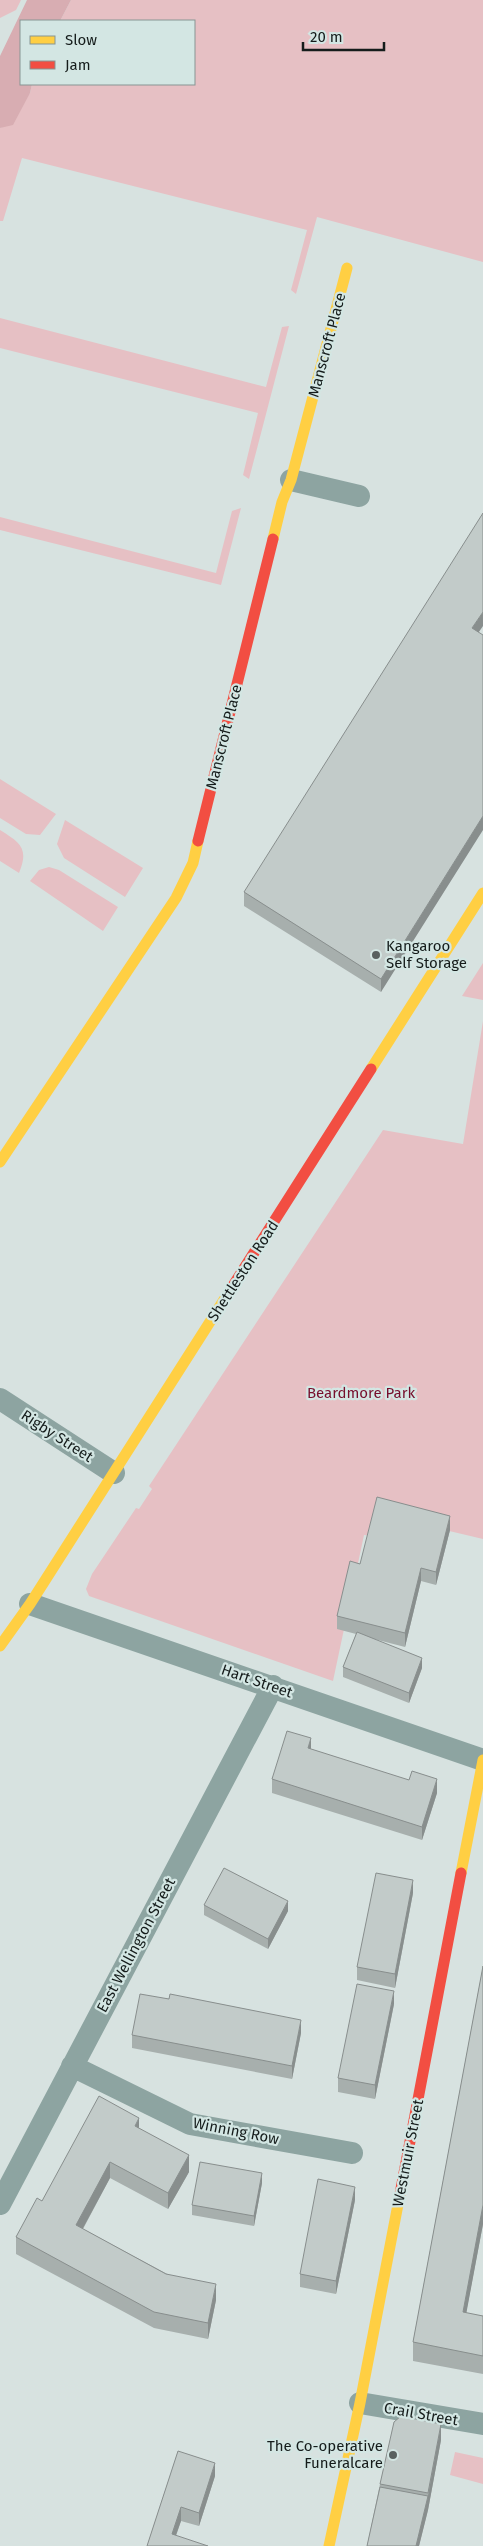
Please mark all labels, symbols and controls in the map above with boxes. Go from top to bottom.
legend [20,20,195,85]
scale bar [303,20,384,52]
text: 20 m [310,28,343,46]
text: Slow [65,31,97,49]
text: Jam [65,56,91,74]
street label: Manscroft Place [304,291,350,399]
street label: Manscroft Place [202,683,246,791]
place label: Kangaroo Self Storage [386,937,467,972]
marker: Kangaroo Self Storage [370,949,382,961]
street label: Shettleston Road [204,1217,282,1325]
park label: Beardmore Park [307,1384,415,1402]
street label: Rigby Street [18,1406,97,1466]
street label: Hart Street [219,1660,296,1702]
street label: East Wellington Street [93,1874,179,2015]
street label: Westmuir Street [389,2097,427,2208]
street label: Winning Row [191,2114,281,2148]
street label: Crail Street [383,2399,460,2429]
place label: The Co-operative Funeralcare [267,2437,383,2472]
marker: The Co-operative Funeralcare [387,2449,399,2461]

